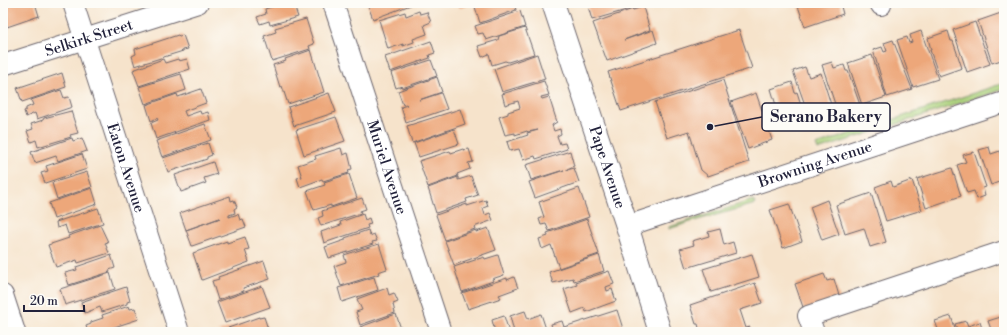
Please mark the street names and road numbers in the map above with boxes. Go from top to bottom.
street label: Selkirk Street [42,15,136,61]
street label: Muriel Avenue [363,118,411,217]
street label: Eaton Avenue [103,120,149,215]
street label: Pape Avenue [585,123,630,211]
street label: Browning Avenue [755,137,874,192]

